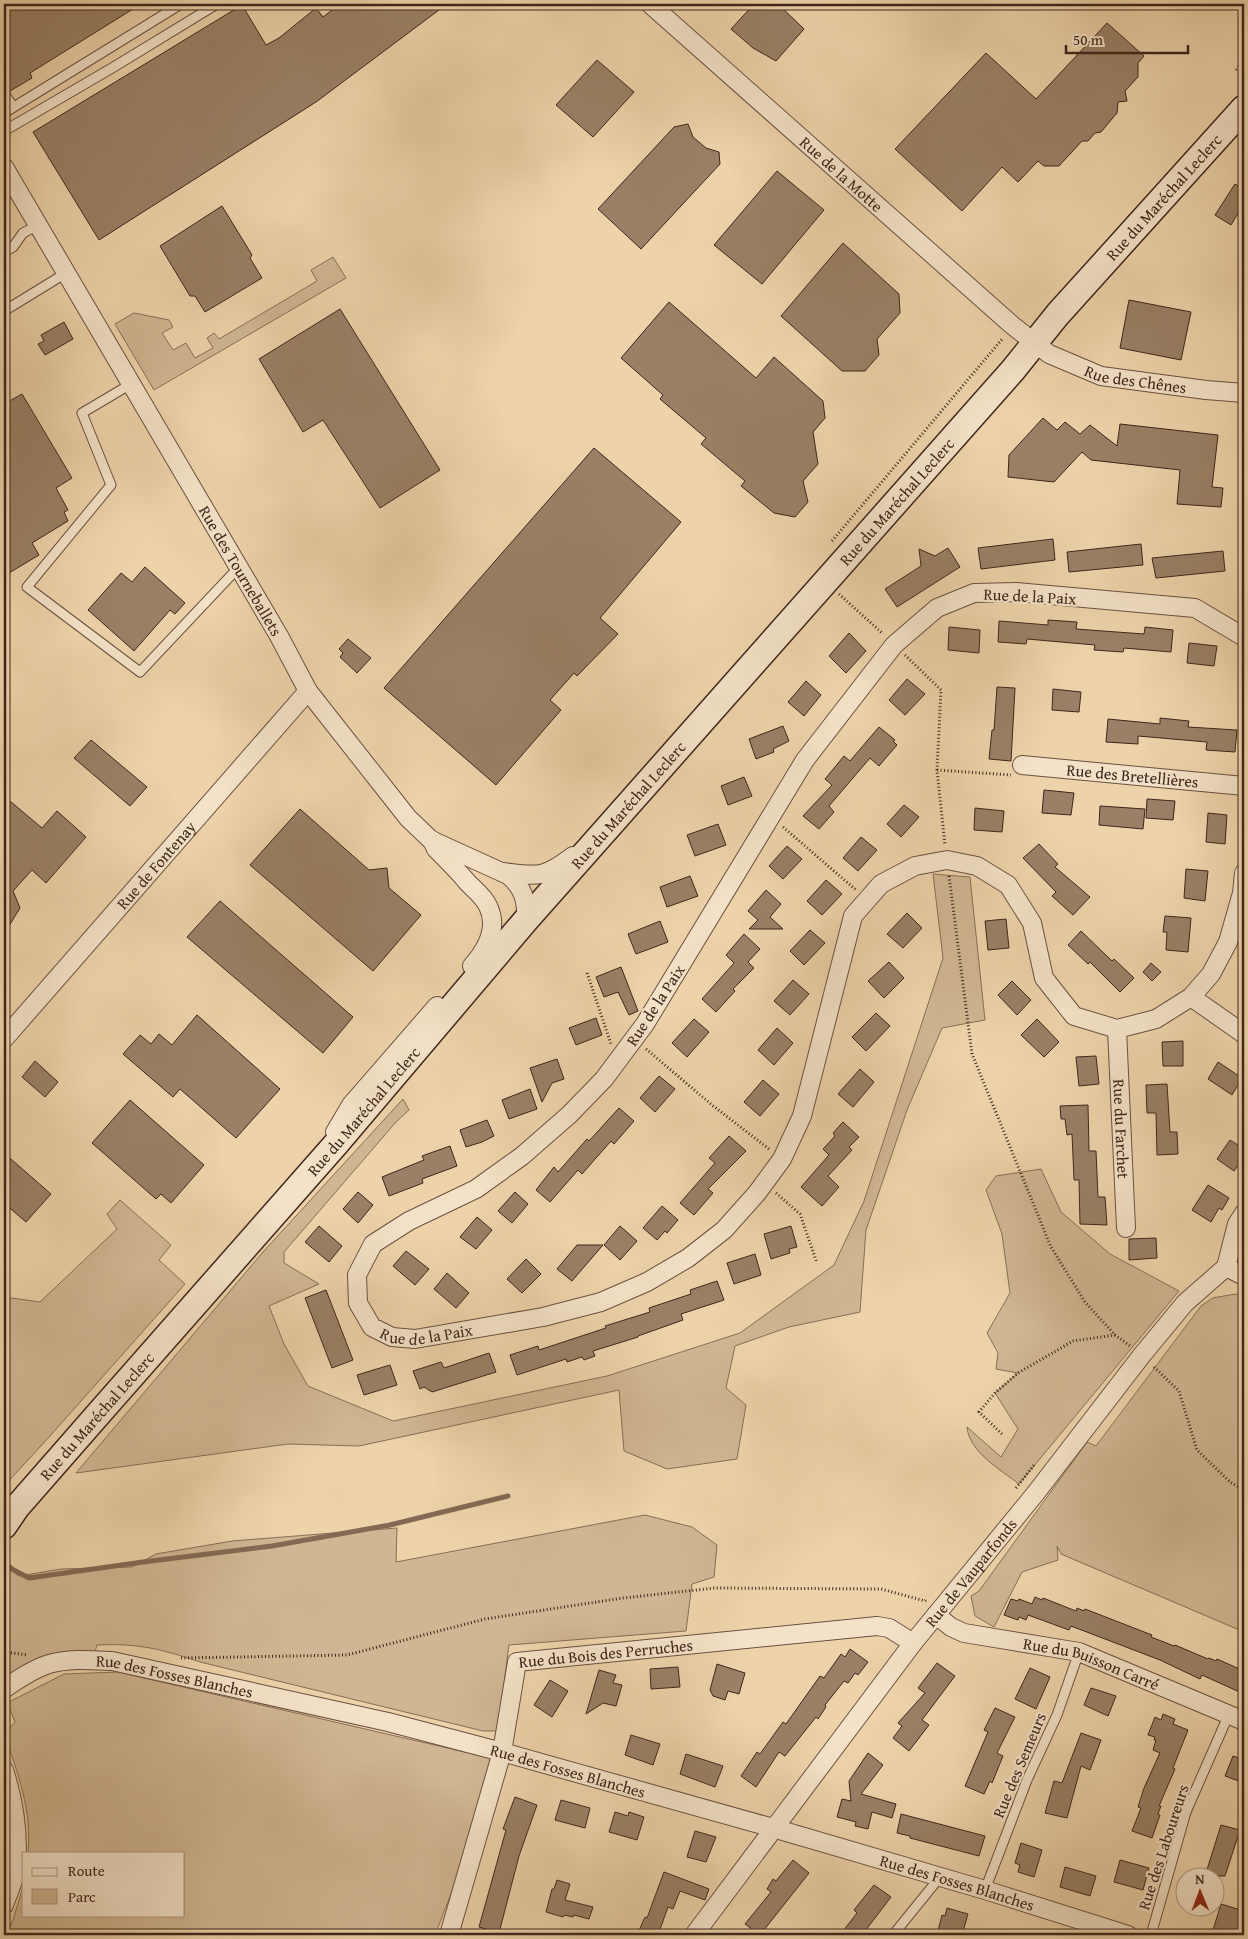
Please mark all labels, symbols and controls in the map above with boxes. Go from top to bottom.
scale bar [1066,22,1188,54]
text: 50 m [1073,29,1104,50]
street label: Rue du Maréchal Leclerc [1100,128,1227,266]
street label: Rue de la Motte [795,130,888,217]
street label: Rue des Chênes [1081,358,1188,399]
street label: Rue du Maréchal Leclerc [833,432,960,571]
street label: Rue des Tourneballets [193,501,288,640]
street label: Rue de la Paix [983,582,1078,610]
street label: Rue du Maréchal Leclerc [565,736,691,874]
street label: Rue des Bretellières [1066,757,1199,794]
street label: Rue de Fontenay [111,815,201,915]
street label: Rue de la Paix [620,959,691,1050]
street label: Rue du Maréchal Leclerc [301,1041,426,1181]
street label: Rue du Farchet [1107,1079,1136,1180]
street label: Rue de la Paix [376,1317,475,1351]
street label: Rue du Maréchal Leclerc [34,1347,160,1485]
street label: Rue de Vauparfonds [919,1513,1022,1632]
street label: Rue du Buisson Carré [1022,1631,1163,1696]
street label: Rue du Bois des Perruches [518,1632,694,1674]
street label: Rue des Fosses Blanches [95,1648,255,1704]
street label: Rue des Semeurs [986,1709,1052,1821]
street label: Rue des Fosses Blanches [488,1737,648,1804]
street label: Rue des Laboureurs [1131,1781,1195,1913]
street label: Rue des Fosses Blanches [877,1848,1037,1917]
legend [22,1852,185,1916]
text: Route [68,1860,105,1881]
north arrow [1176,1866,1226,1916]
text: N [1195,1869,1205,1889]
text: Parc [68,1886,96,1907]

